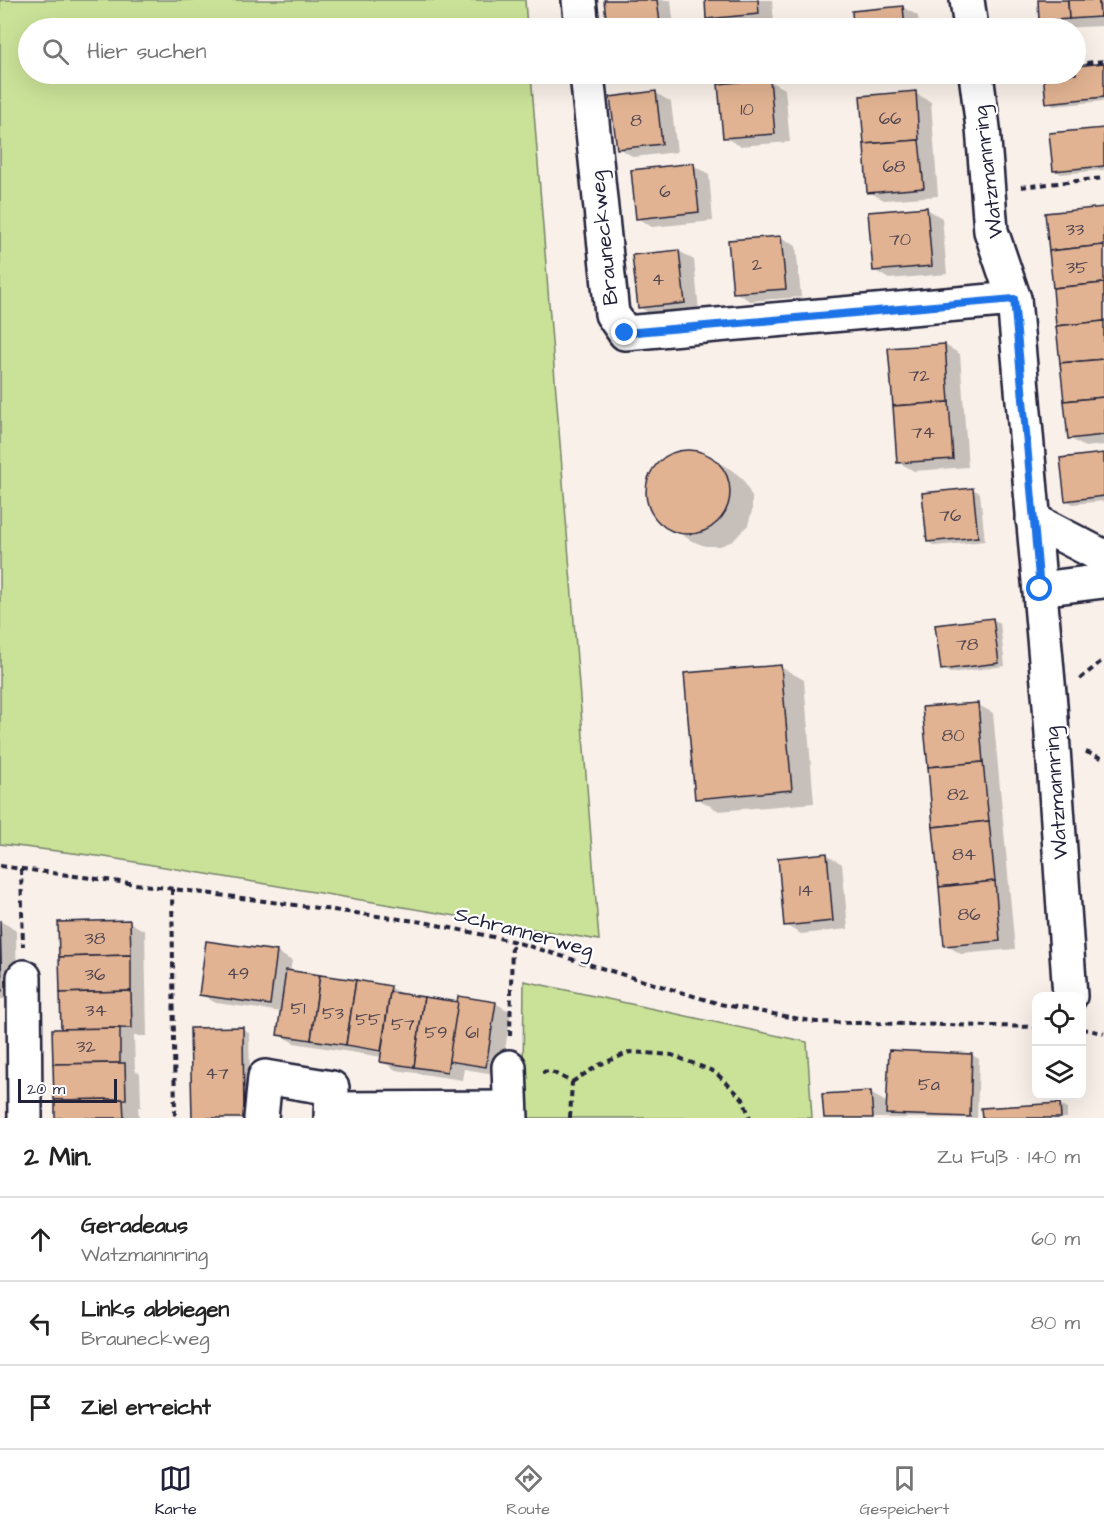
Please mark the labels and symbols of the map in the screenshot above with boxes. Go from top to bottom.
house number: 10 [740,97,754,122]
street label: Watzmannring [965,104,1013,240]
house number: 66 [879,106,901,131]
house number: 8 [630,108,642,133]
house number: 68 [883,154,906,179]
street label: Brauneckweg [583,169,627,307]
house number: 6 [659,179,671,204]
house number: 33 [1066,217,1084,242]
house number: 70 [889,227,911,252]
house number: 2 [752,252,763,277]
house number: 35 [1066,255,1088,280]
house number: 4 [652,267,664,292]
route end [611,319,637,345]
house number: 72 [908,363,930,388]
house number: 74 [911,420,935,445]
house number: 76 [939,503,961,528]
route start [1026,575,1052,601]
house number: 78 [956,632,979,657]
house number: 80 [941,723,965,748]
street label: Watzmannring [1037,725,1077,861]
house number: 82 [947,782,970,807]
house number: 84 [952,842,976,867]
house number: 14 [799,878,813,903]
street label: Schrannerweg [451,900,597,966]
house number: 86 [958,902,980,927]
house number: 38 [85,926,106,951]
house number: 49 [227,961,249,986]
house number: 36 [85,962,105,987]
house number: 51 [290,996,306,1021]
house number: 34 [85,998,107,1023]
house number: 53 [322,1001,344,1026]
house number: 55 [355,1007,381,1032]
house number: 57 [391,1012,415,1037]
house number: 59 [425,1020,448,1045]
house number: 61 [465,1020,479,1045]
house number: 32 [76,1034,96,1059]
house number: 47 [205,1061,229,1086]
house number: 5a [918,1072,940,1097]
scale bar [18,1076,117,1104]

